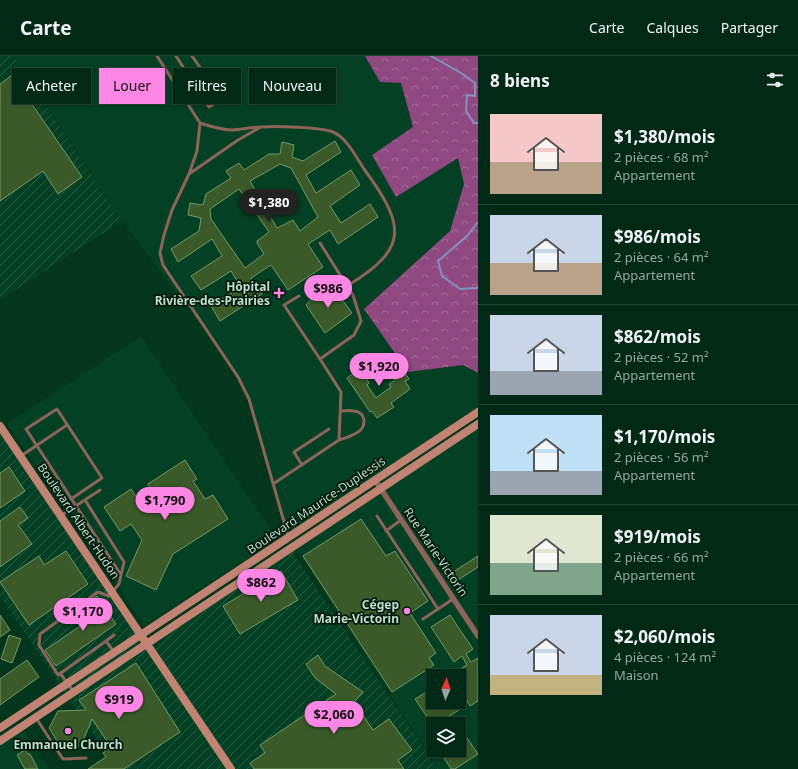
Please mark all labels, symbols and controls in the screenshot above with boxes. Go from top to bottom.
text: Carte [20,15,72,41]
text: Carte [589,18,625,37]
text: Calques [647,18,699,37]
text: Partager [721,18,778,37]
chip: Acheter [12,68,91,104]
chip: Louer [99,68,165,104]
chip: Filtres [173,68,241,104]
chip: Nouveau [249,68,336,104]
text: 8 biens [490,69,550,92]
icon: filters [764,69,786,91]
text: $1,380/mois [614,125,715,148]
icon: home [522,130,570,178]
text: 2 pièces · 68 m² [614,148,709,166]
text: Appartement [614,166,695,184]
pin: $1,380 [236,189,302,223]
text: $1,380 [249,193,289,211]
text: $986/mois [614,225,701,248]
icon: home [522,231,570,279]
text: 2 pièces · 64 m² [614,248,709,266]
text: Appartement [614,266,695,284]
pin: $986 [304,275,352,309]
place label: Hôpital Rivière-des-Prairies [155,278,270,309]
text: $986 [313,279,343,297]
marker: Hôpital Rivière-des-Prairies [273,287,285,299]
text: $862/mois [614,325,701,348]
icon: home [522,331,570,379]
text: 2 pièces · 52 m² [614,348,709,366]
pin: $1,920 [346,353,412,387]
text: $1,920 [359,357,399,375]
text: Appartement [614,366,695,384]
text: $1,170/mois [614,425,715,448]
icon: home [522,431,570,479]
text: 2 pièces · 56 m² [614,448,709,466]
street label: Boulevard Maurice-Duplessis [244,452,389,558]
street label: Boulevard Albert-Hudon [34,460,124,582]
text: Appartement [614,466,695,484]
pin: $1,790 [132,487,198,521]
text: $1,790 [145,491,185,509]
street label: Rue Marie-Victorin [400,504,472,600]
text: $919/mois [614,525,701,548]
icon: home [522,531,570,579]
text: 2 pièces · 66 m² [614,548,709,566]
text: Appartement [614,566,695,584]
pin: $862 [237,569,285,603]
text: $862 [246,573,276,591]
place label: Cégep Marie-Victorin [313,596,399,627]
pin: $1,170 [50,598,116,632]
text: $1,170 [63,602,103,620]
marker: Cégep Marie-Victorin [402,606,412,616]
text: $2,060/mois [614,625,715,648]
icon: home [522,631,570,679]
text: 4 pièces · 124 m² [614,648,716,666]
text: Maison [614,666,659,684]
north arrow [426,669,466,709]
map controls [426,669,466,757]
pin: $919 [95,686,143,720]
text: $919 [104,690,134,708]
pin: $2,060 [301,701,367,735]
text: $2,060 [314,705,354,723]
button: layers [426,717,466,757]
marker: Emmanuel Church [63,726,73,736]
place label: Emmanuel Church [13,736,123,753]

